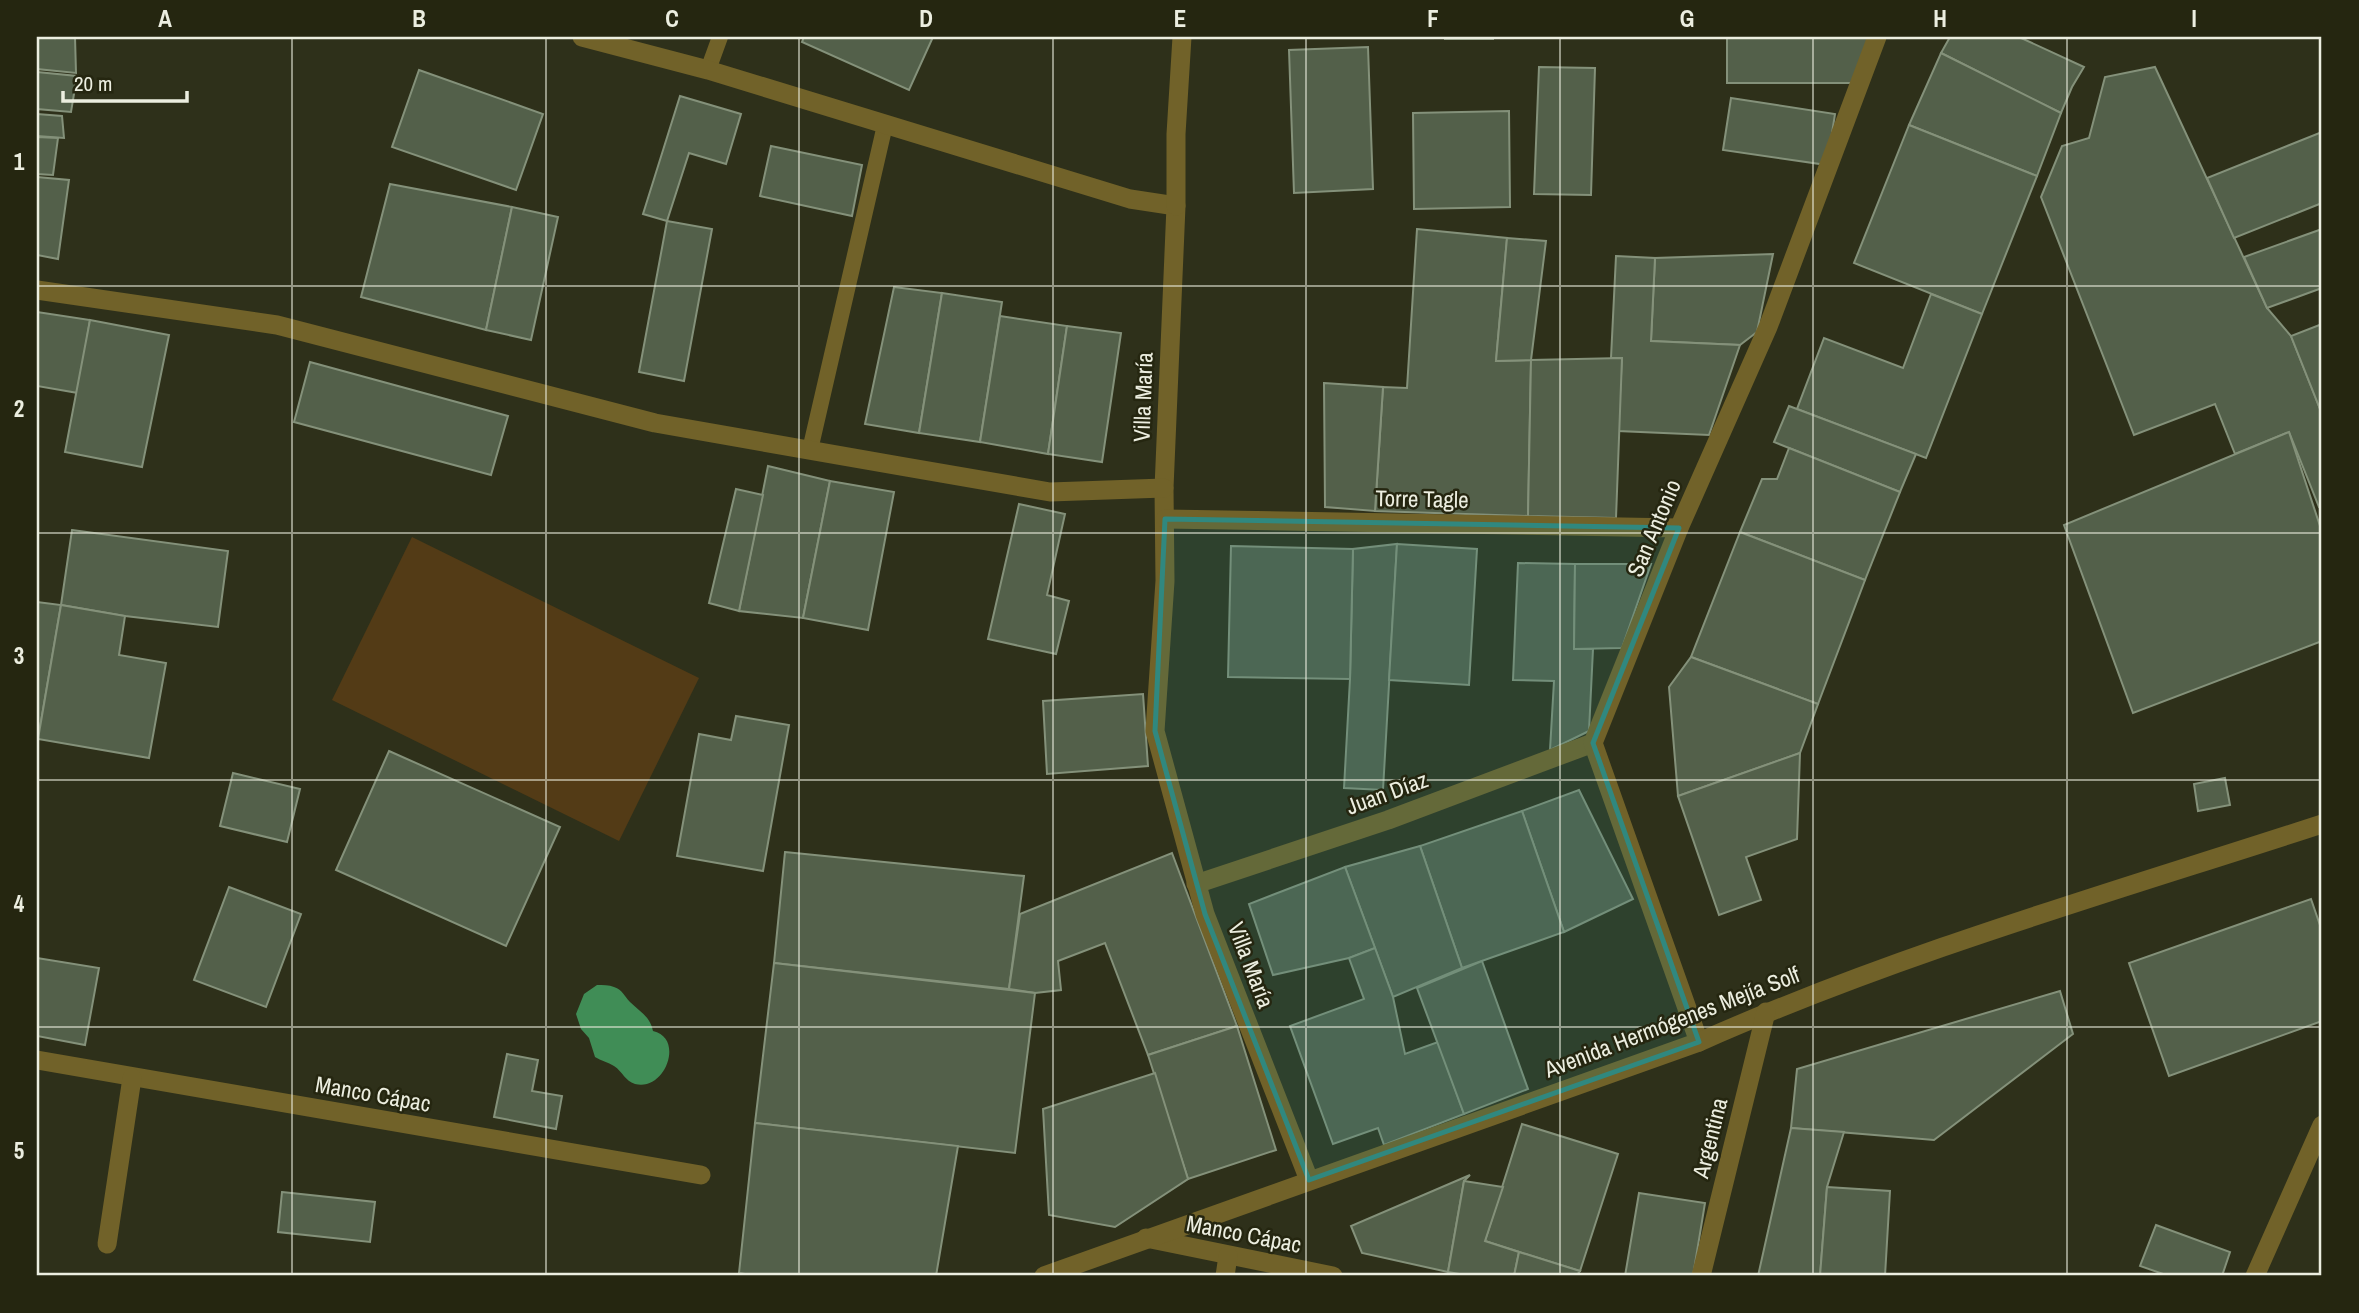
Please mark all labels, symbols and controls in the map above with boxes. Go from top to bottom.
text: A [158,3,172,34]
text: B [412,3,426,34]
text: C [665,3,679,34]
text: D [919,3,933,34]
text: E [1174,3,1186,34]
text: F [1427,3,1439,34]
text: G [1680,3,1694,34]
text: H [1933,3,1947,34]
text: I [2191,3,2197,34]
scale bar [63,60,187,104]
text: 20 m [74,69,112,98]
text: 1 [14,146,25,177]
street label: Villa María [1125,351,1160,442]
text: 2 [14,393,24,424]
street label: San Antonio [1619,474,1688,581]
street label: Torre Tagle [1375,482,1469,515]
text: 3 [14,640,24,671]
street label: Juan Díaz [1342,763,1432,822]
text: 4 [14,888,25,919]
street label: Villa María [1221,917,1282,1013]
street label: Avenida Hermógenes Mejía Solf [1539,958,1805,1085]
street label: Manco Cápac [313,1068,433,1119]
street label: Argentina [1684,1094,1735,1182]
text: 5 [14,1135,24,1166]
street label: Manco Cápac [1184,1207,1304,1260]

